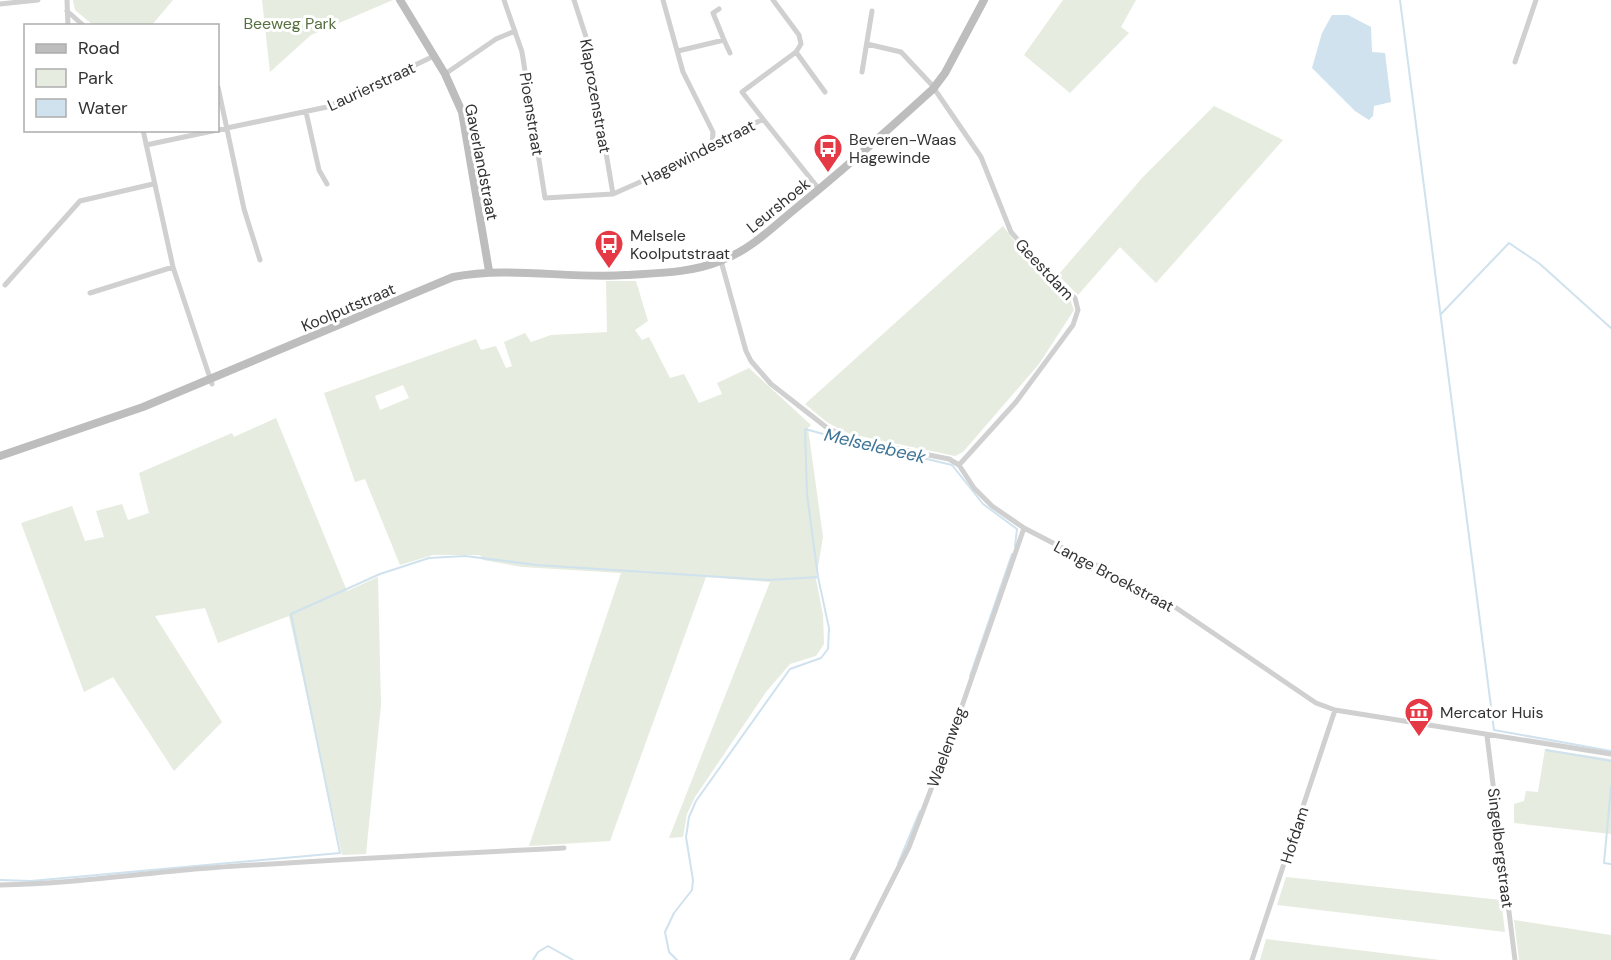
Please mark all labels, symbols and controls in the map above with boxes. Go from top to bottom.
park label: Beeweg Park [243,13,337,34]
legend [24,24,219,132]
text: Road [78,36,120,60]
street label: Klaprozenstraat [575,37,616,155]
street label: Laurierstraat [324,57,418,116]
text: Park [78,66,114,90]
street label: Pioenstraat [515,71,548,157]
text: Water [78,96,128,120]
street label: Gaverlandstraat [460,102,503,222]
street label: Hagewindestraat [638,115,759,190]
place label: Beveren-Waas Hagewinde [849,129,957,168]
bus stop icon: Beveren-Waas Hagewinde [812,132,844,174]
street label: Leurshoek [742,173,815,238]
place label: Melsele Koolputstraat [630,225,730,264]
bus stop icon: Melsele Koolputstraat [593,228,625,270]
street label: Geestdam [1011,234,1079,305]
street label: Koolputstraat [298,278,398,337]
water label: Melselebeek [822,423,929,470]
street label: Lange Broekstraat [1050,536,1177,617]
museum icon: Mercator Huis [1403,696,1435,738]
place label: Mercator Huis [1440,702,1543,723]
street label: Waelenweg [922,704,971,790]
street label: Singelbergstraat [1483,787,1518,909]
street label: Hofdam [1275,804,1314,866]

